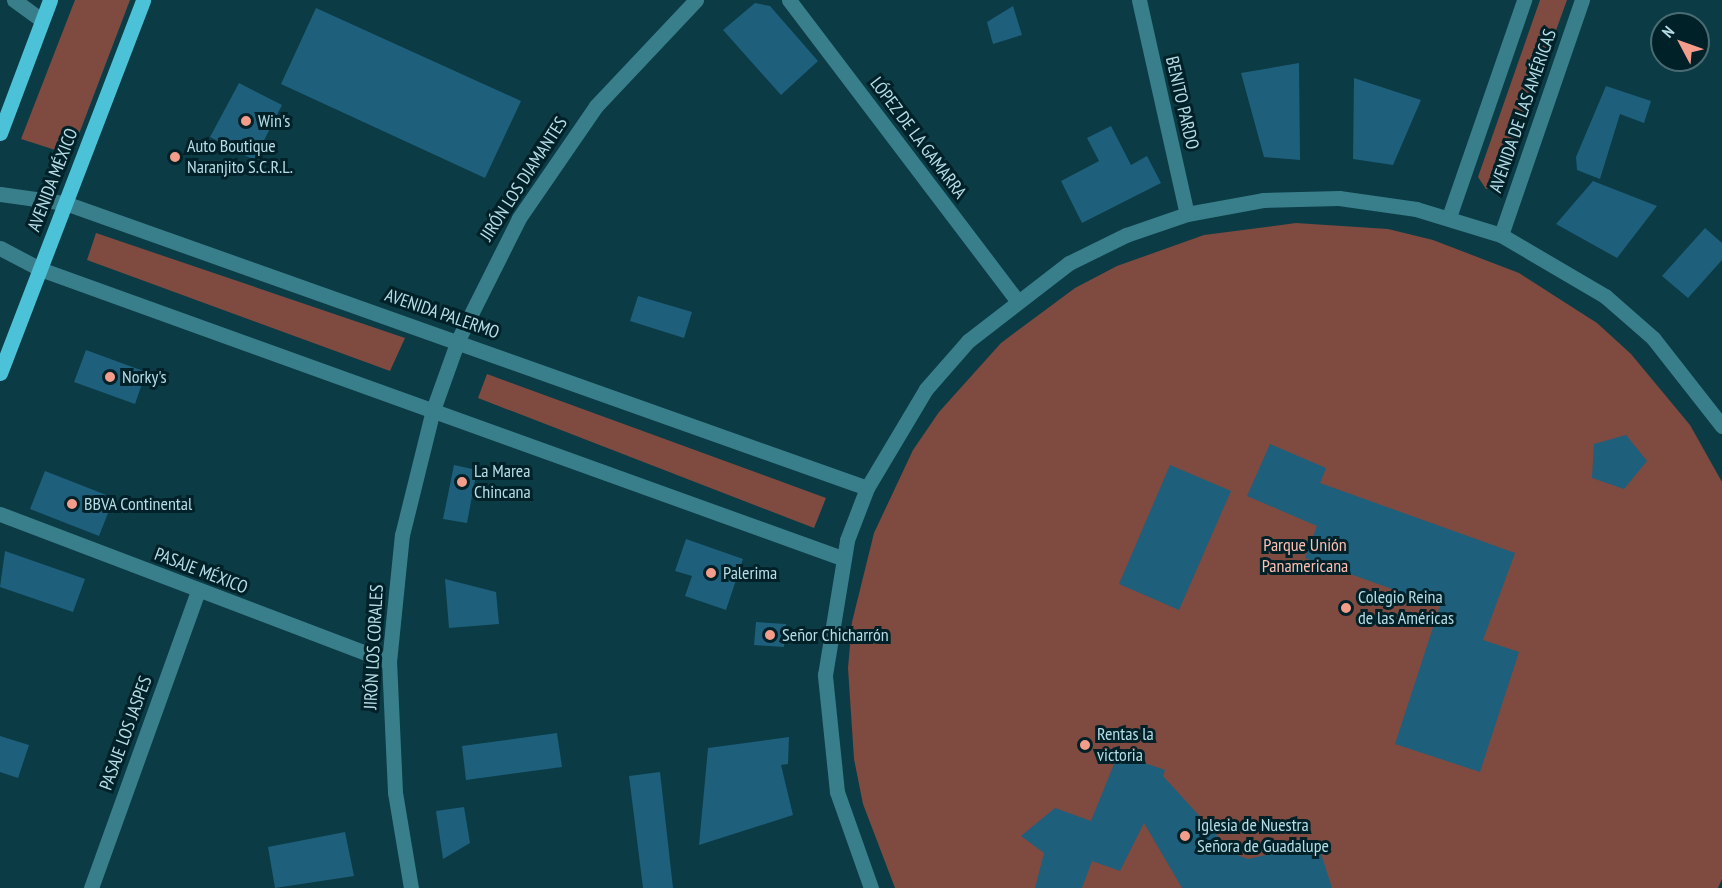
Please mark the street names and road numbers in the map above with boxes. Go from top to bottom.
street label: AVENIDA DE LAS AMÉRICAS [1485,26,1561,196]
street label: BENITO PARDO [1161,54,1203,152]
street label: LÓPEZ DE LA GAMARRA [865,73,971,203]
street label: JIRÓN LOS DIAMANTES [476,113,572,245]
street label: AVENIDA MÉXICO [23,125,83,235]
street label: AVENIDA PALERMO [382,284,502,344]
street label: PASAJE MÉXICO [151,543,251,599]
street label: JIRÓN LOS CORALES [360,584,388,710]
street label: PASAJE LOS JASPES [95,673,157,793]

